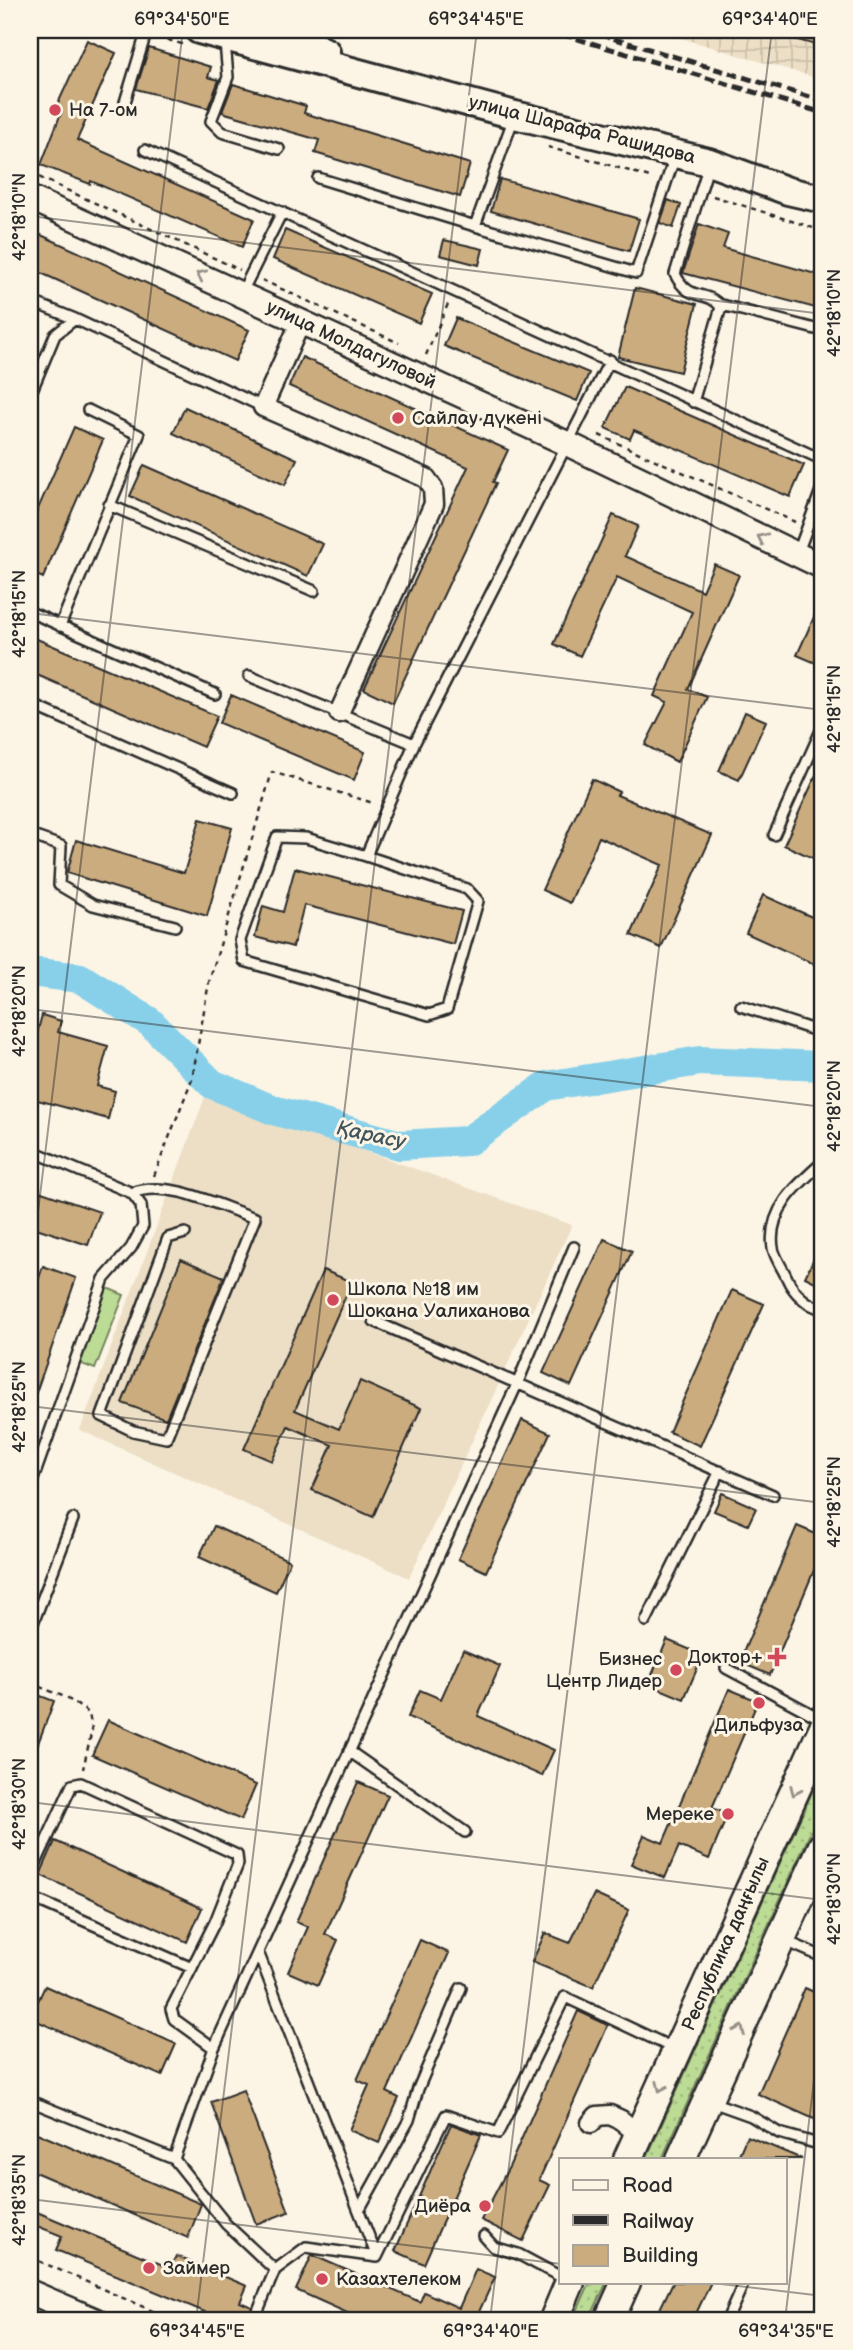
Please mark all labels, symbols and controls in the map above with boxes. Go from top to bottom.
text: 69°34'50"E [134,9,230,30]
text: 69°34'45"E [428,9,524,30]
text: 69°34'40"E [722,9,818,30]
street label: улица Шарафа Рашидова [466,91,698,169]
place label: На 7-ом [69,99,138,122]
marker: На 7-ом [47,102,63,118]
text: 42°18'10"N [9,173,30,261]
one-way arrow [196,269,208,283]
text: 42°18'10"N [824,269,845,357]
street label: улица Молдагуловой [263,296,439,394]
place label: Сайлау дүкені [412,407,542,430]
marker: Сайлау дүкені [390,410,406,426]
one-way arrow [757,532,769,546]
text: 42°18'15"N [9,570,30,658]
text: 42°18'15"N [824,665,845,753]
text: 42°18'20"N [9,965,30,1057]
text: 42°18'20"N [824,1060,845,1152]
water label: Қарасу [334,1116,409,1155]
place label: Школа №18 им Шокана Уалиханова [347,1278,530,1323]
marker: Школа №18 им Шокана Уалиханова [325,1292,341,1308]
text: 42°18'25"N [9,1361,30,1453]
text: 42°18'25"N [824,1456,845,1548]
place label: Доктор+ [688,1646,763,1669]
place label: Бизнес Центр Лидер [546,1648,663,1693]
marker: Доктор+ [769,1649,785,1665]
marker: Бизнес Центр Лидер [668,1662,684,1678]
marker: Дильфуза [751,1695,767,1711]
place label: Дильфуза [714,1714,804,1737]
text: 42°18'30"N [9,1758,30,1850]
one-way arrow [789,1784,803,1796]
place label: Мереке [646,1803,714,1826]
marker: Мереке [720,1806,736,1822]
street label: Республика даңғылы [677,1853,775,2035]
text: 42°18'30"N [824,1853,845,1945]
one-way arrow [732,2025,746,2037]
one-way arrow [655,2080,669,2092]
text: 42°18'35"N [9,2154,30,2246]
legend [559,2158,786,2284]
text: Road [622,2173,673,2198]
place label: Диёра [415,2195,471,2218]
marker: Диёра [477,2198,493,2214]
text: Railway [622,2209,694,2234]
text: Building [622,2243,698,2268]
place label: Займер [163,2257,230,2280]
marker: Займер [141,2260,157,2276]
place label: Казахтелеком [336,2268,461,2291]
marker: Казахтелеком [314,2271,330,2287]
text: 69°34'45"E [149,2321,245,2342]
text: 69°34'40"E [443,2321,539,2342]
text: 69°34'35"E [738,2321,834,2342]

